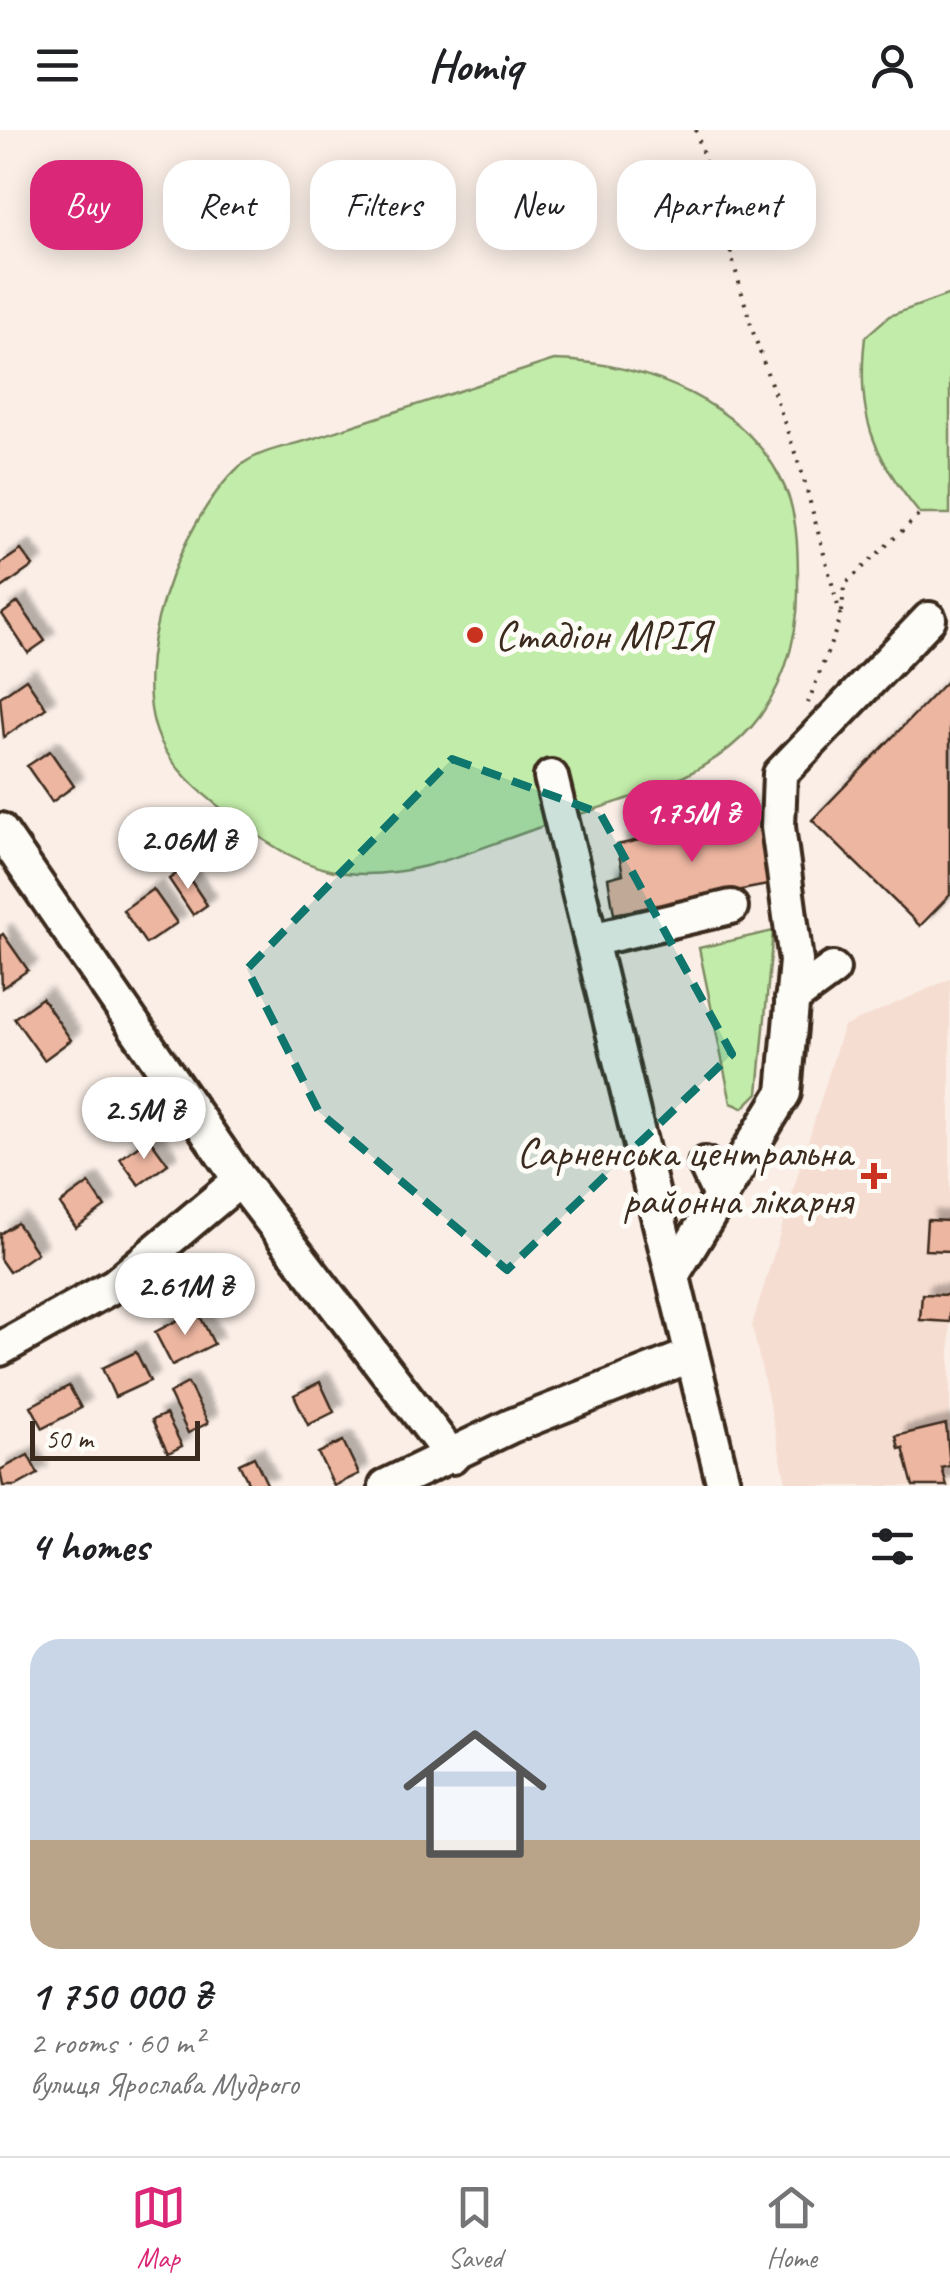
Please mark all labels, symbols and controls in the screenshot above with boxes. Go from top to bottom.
text: Homiq [428,37,522,94]
icon: menu [30,38,85,93]
icon: person [865,38,920,93]
chip: Buy [30,160,143,250]
chip: Rent [163,160,290,250]
chip: Filters [310,160,456,250]
chip: New [476,160,597,250]
chip: Apartment [617,160,816,250]
place label: Стадіон МРІЯ [495,609,716,662]
marker: Стадіон МРІЯ [464,624,486,646]
pin: 1.75M ₴ [600,780,784,865]
text: 1.75M ₴ [645,792,739,833]
pin: 2.06M ₴ [96,807,280,892]
text: 2.06M ₴ [140,819,236,860]
pin: 2.5M ₴ [63,1077,225,1162]
text: 2.5M ₴ [104,1089,184,1130]
place label: Сарненська центральна районна лікарня [517,1126,856,1227]
marker: Сарненська центральна районна лікарня [861,1163,887,1189]
pin: 2.61M ₴ [93,1253,277,1338]
text: 2.61M ₴ [137,1265,233,1306]
scale bar [30,1416,200,1460]
text: 50 m [45,1421,93,1456]
icon: filters [865,1519,920,1574]
text: 4 homes [30,1520,149,1573]
icon: home [385,1704,565,1884]
text: 1 750 000 ₴ [30,1969,211,2022]
text: 2 rooms · 60 m² [30,2022,203,2063]
text: вулиця Ярослава Мудрого [30,2063,299,2104]
tab: Map [131,2180,186,2275]
tab: Saved [447,2180,502,2275]
tab: Home [764,2180,819,2275]

